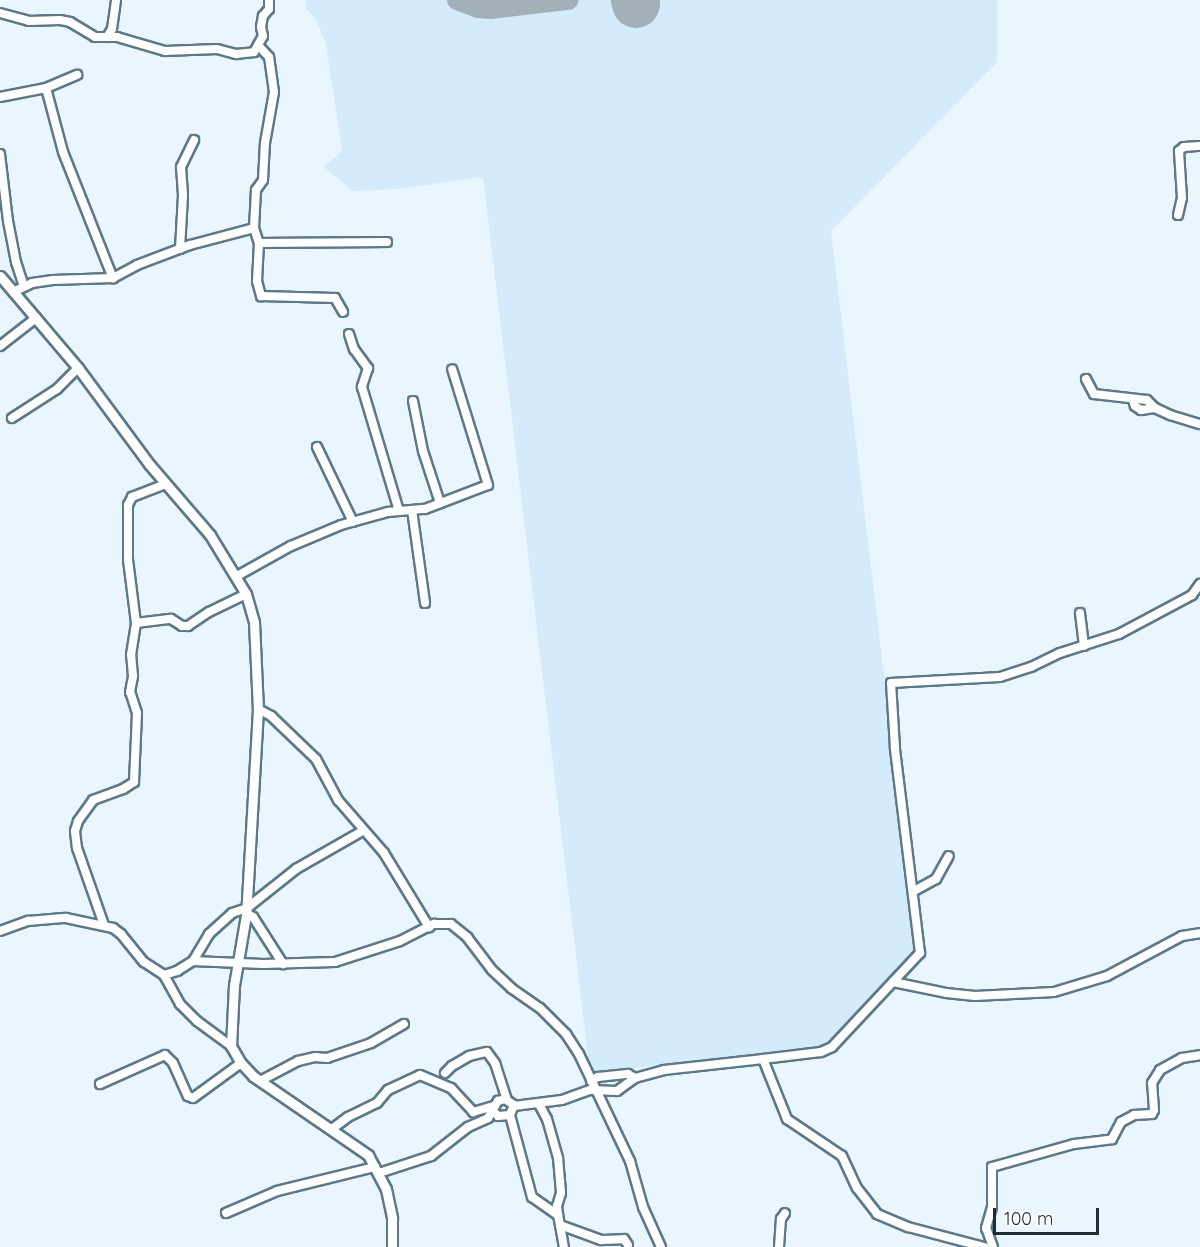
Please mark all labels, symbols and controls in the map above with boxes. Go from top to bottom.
scale bar [996,1196,1102,1234]
text: 100 m [1004,1207,1053,1230]

